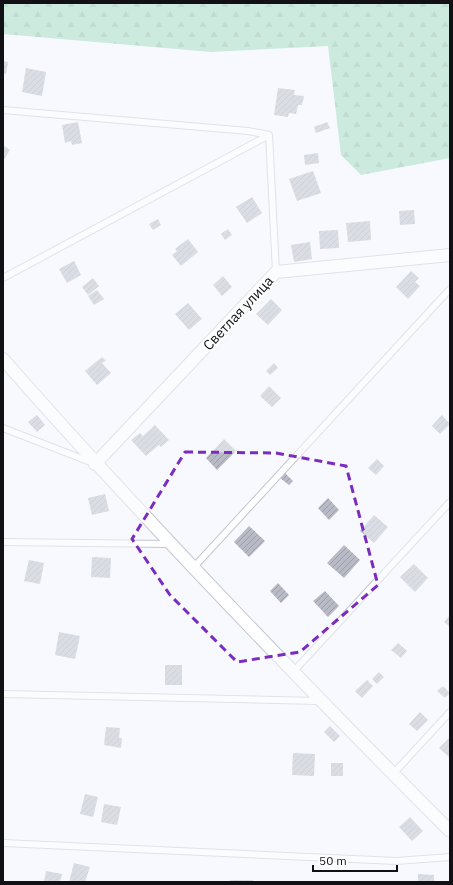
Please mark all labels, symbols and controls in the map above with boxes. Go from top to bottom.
street label: Светлая улица [199,272,277,354]
scale bar [313,847,397,873]
text: 50 m [319,853,347,868]

